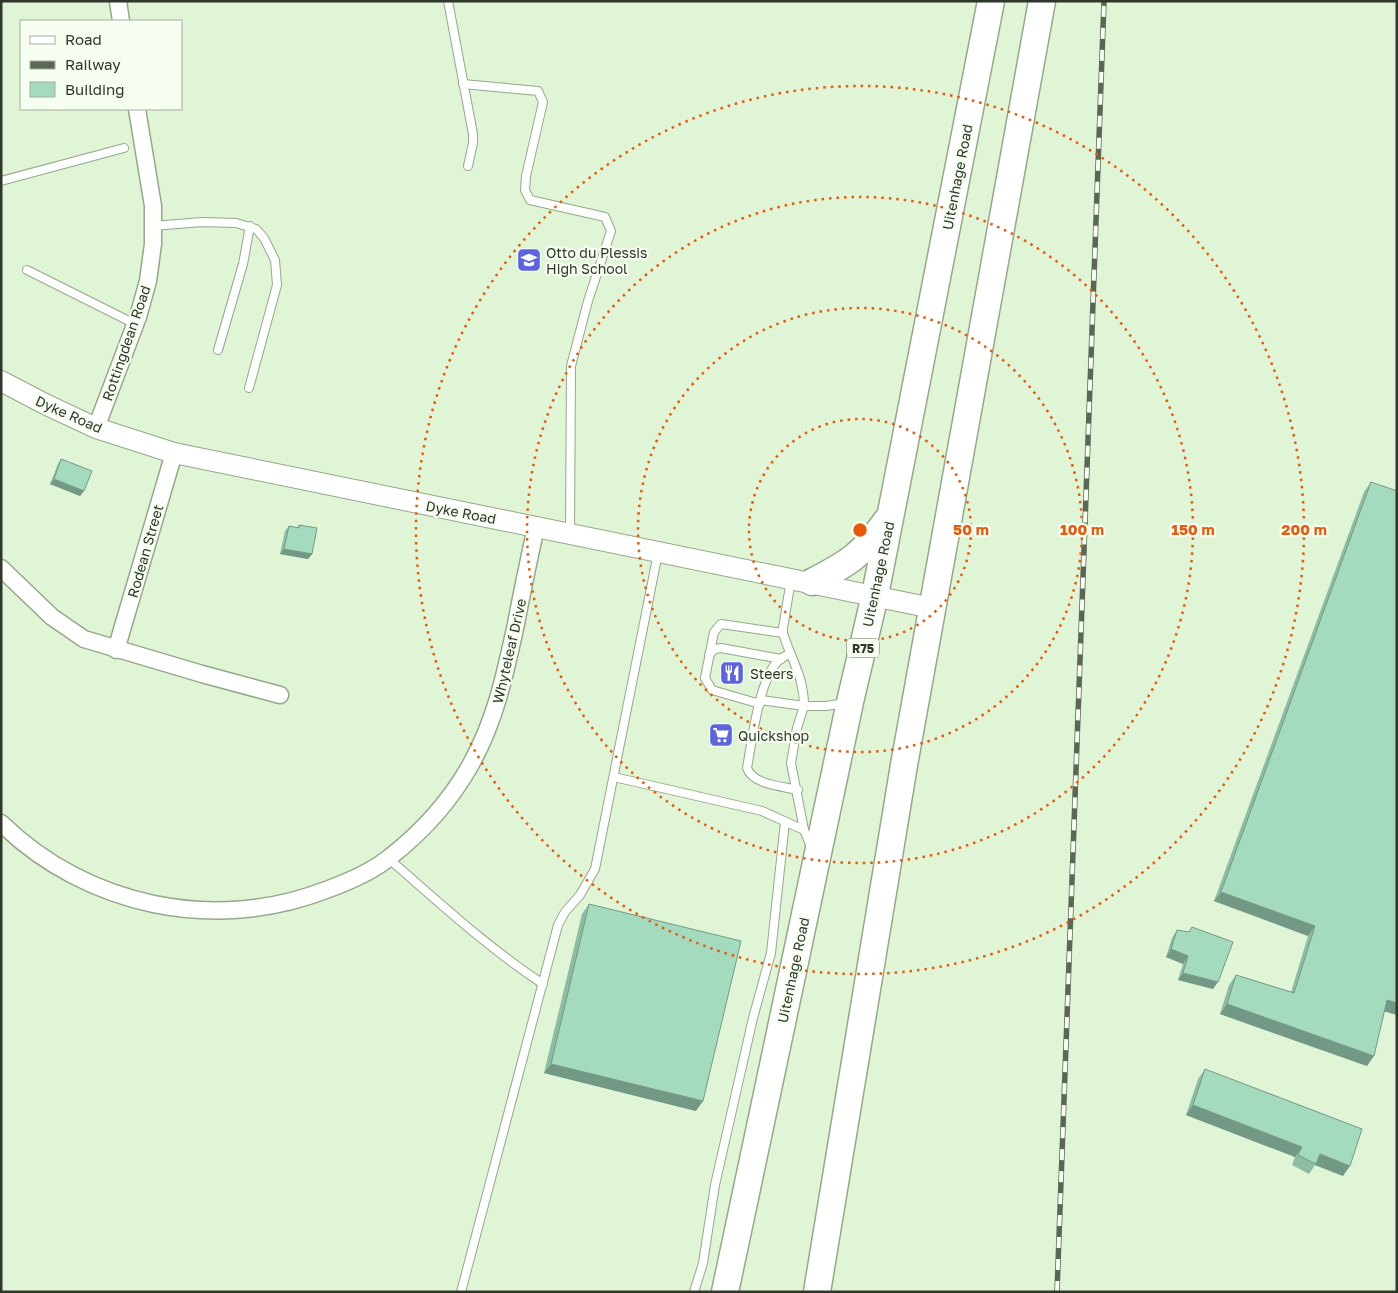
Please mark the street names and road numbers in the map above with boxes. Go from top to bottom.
street label: Uitenhage Road [938,123,976,231]
street label: Rottingdean Road [98,283,154,403]
street label: Dyke Road [33,392,105,436]
street label: Dyke Road [424,497,498,527]
street label: Rodean Street [124,503,166,599]
street label: Uitenhage Road [859,520,897,628]
street label: Whyteleaf Drive [489,597,529,705]
road number: R75 [847,638,879,658]
street label: Uitenhage Road [774,916,812,1024]

